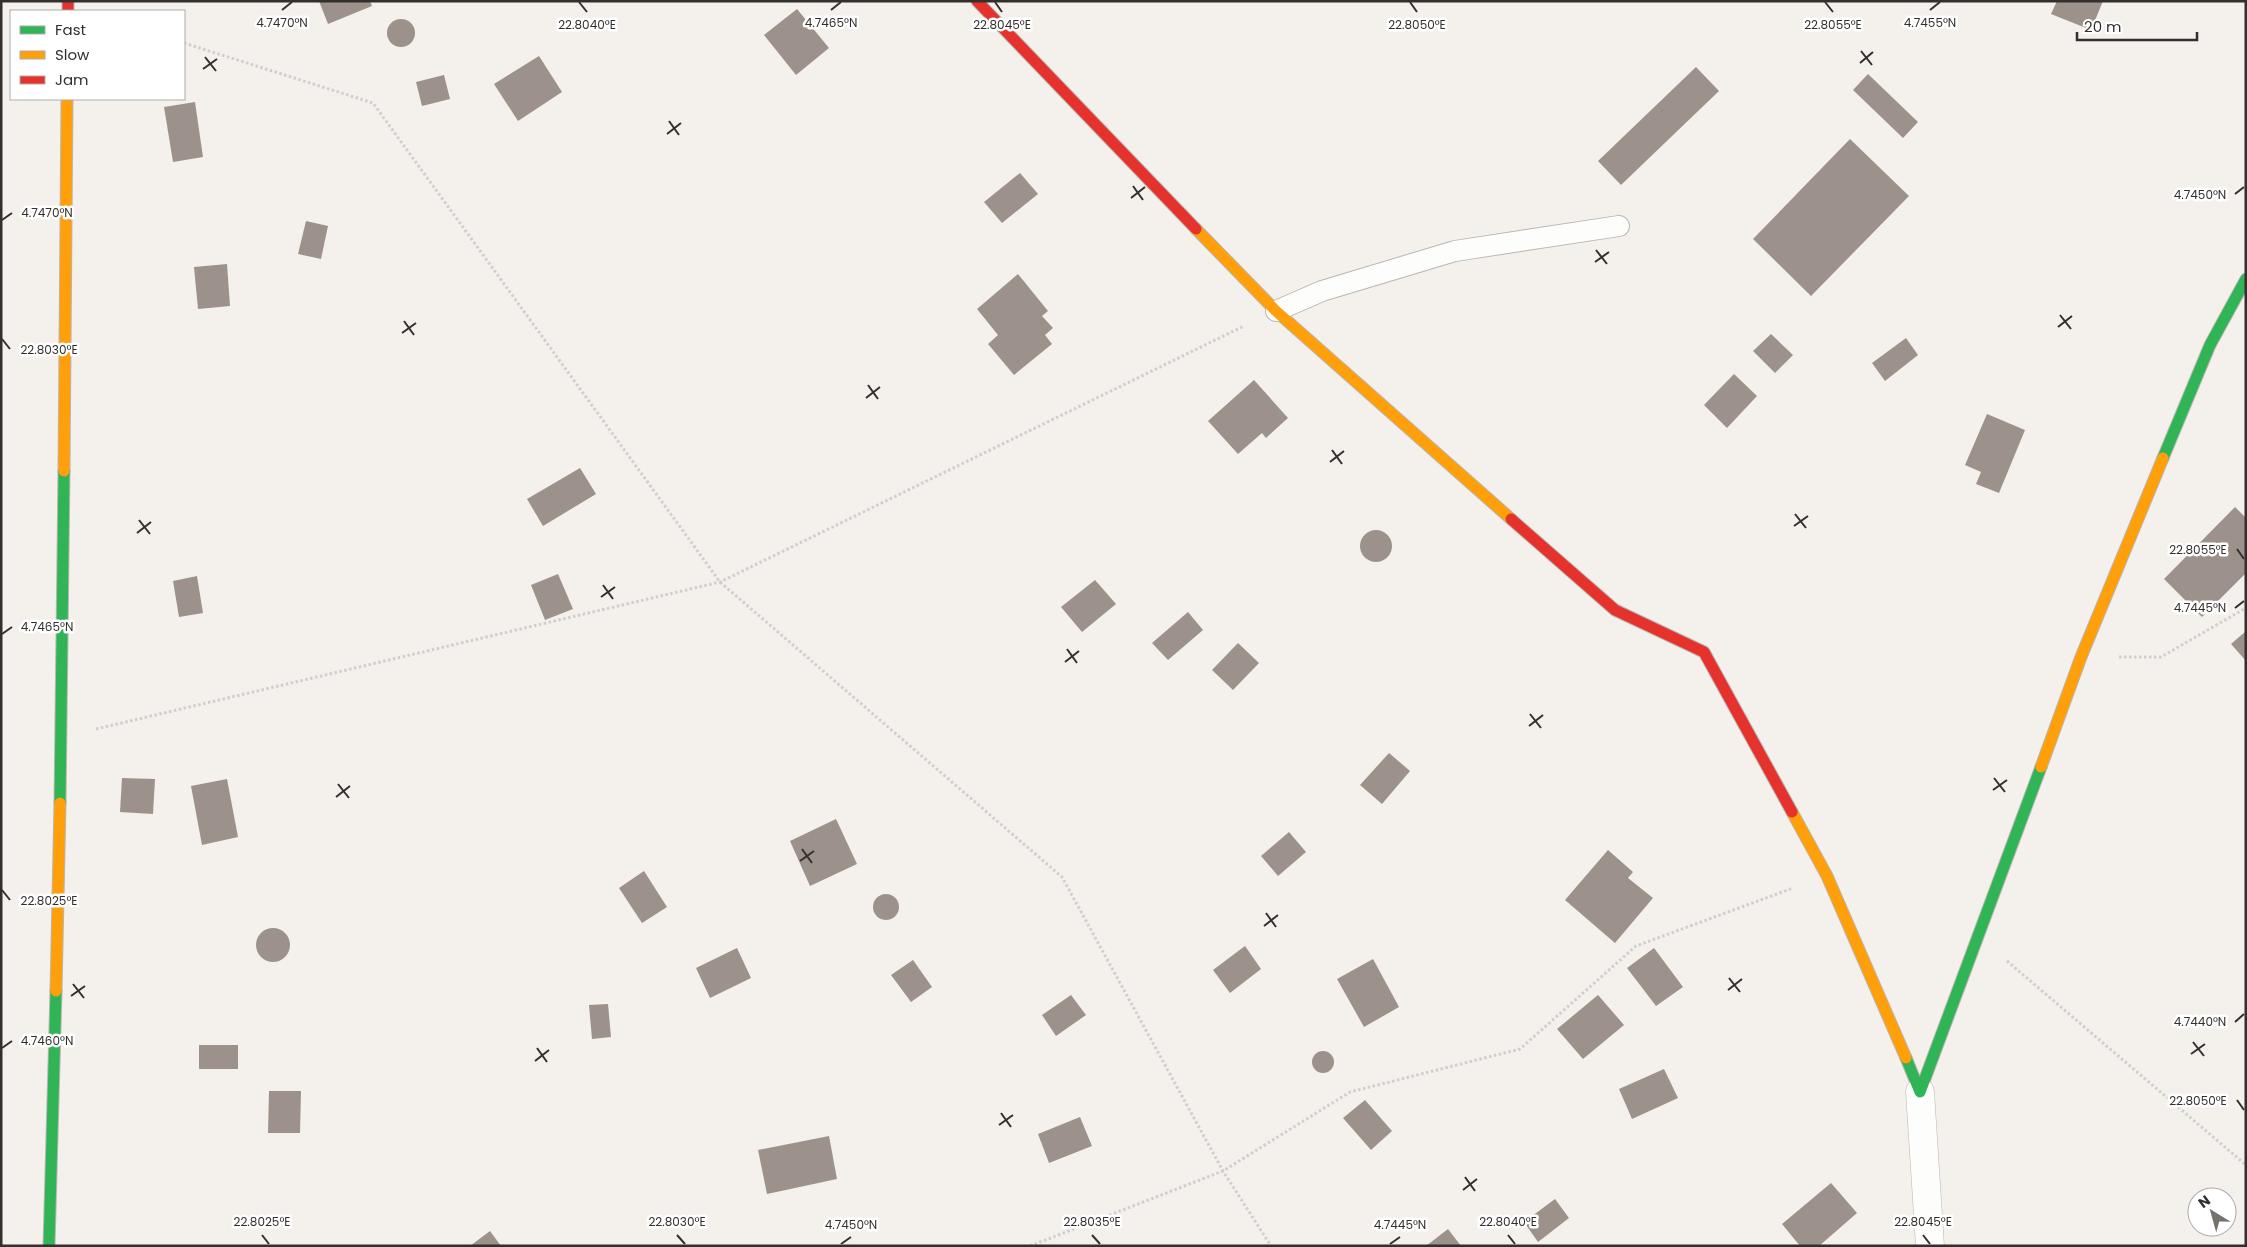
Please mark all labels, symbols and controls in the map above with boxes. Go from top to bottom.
legend [10,10,185,100]
scale bar [2077,10,2197,42]
text: 4.7470°N [256,14,308,31]
text: 4.7465°N [805,14,857,31]
text: 4.7455°N [1904,14,1956,31]
text: 22.8040°E [558,16,616,33]
text: 22.8045°E [973,16,1031,33]
text: 22.8050°E [1388,16,1446,33]
text: 22.8055°E [1804,16,1862,33]
text: 20 m [2084,16,2122,37]
text: Fast [55,19,86,40]
text: Slow [55,44,90,65]
text: Jam [55,69,89,90]
text: 4.7450°N [2174,186,2226,203]
text: 4.7470°N [21,204,73,221]
text: 22.8030°E [20,341,78,358]
text: 22.8055°E [2169,541,2227,558]
text: 4.7445°N [2174,599,2226,616]
text: 4.7465°N [21,618,73,635]
text: 22.8025°E [21,892,77,909]
text: 4.7440°N [2174,1013,2226,1030]
text: 4.7460°N [21,1032,73,1049]
text: 22.8050°E [2169,1092,2227,1109]
north arrow [2187,1187,2237,1237]
text: N [2194,1190,2214,1213]
text: 22.8025°E [234,1213,290,1230]
text: 22.8030°E [648,1213,706,1230]
text: 22.8035°E [1063,1213,1121,1230]
text: 22.8040°E [1479,1213,1537,1230]
text: 22.8045°E [1894,1213,1952,1230]
text: 4.7450°N [825,1216,877,1233]
text: 4.7445°N [1374,1216,1426,1233]

